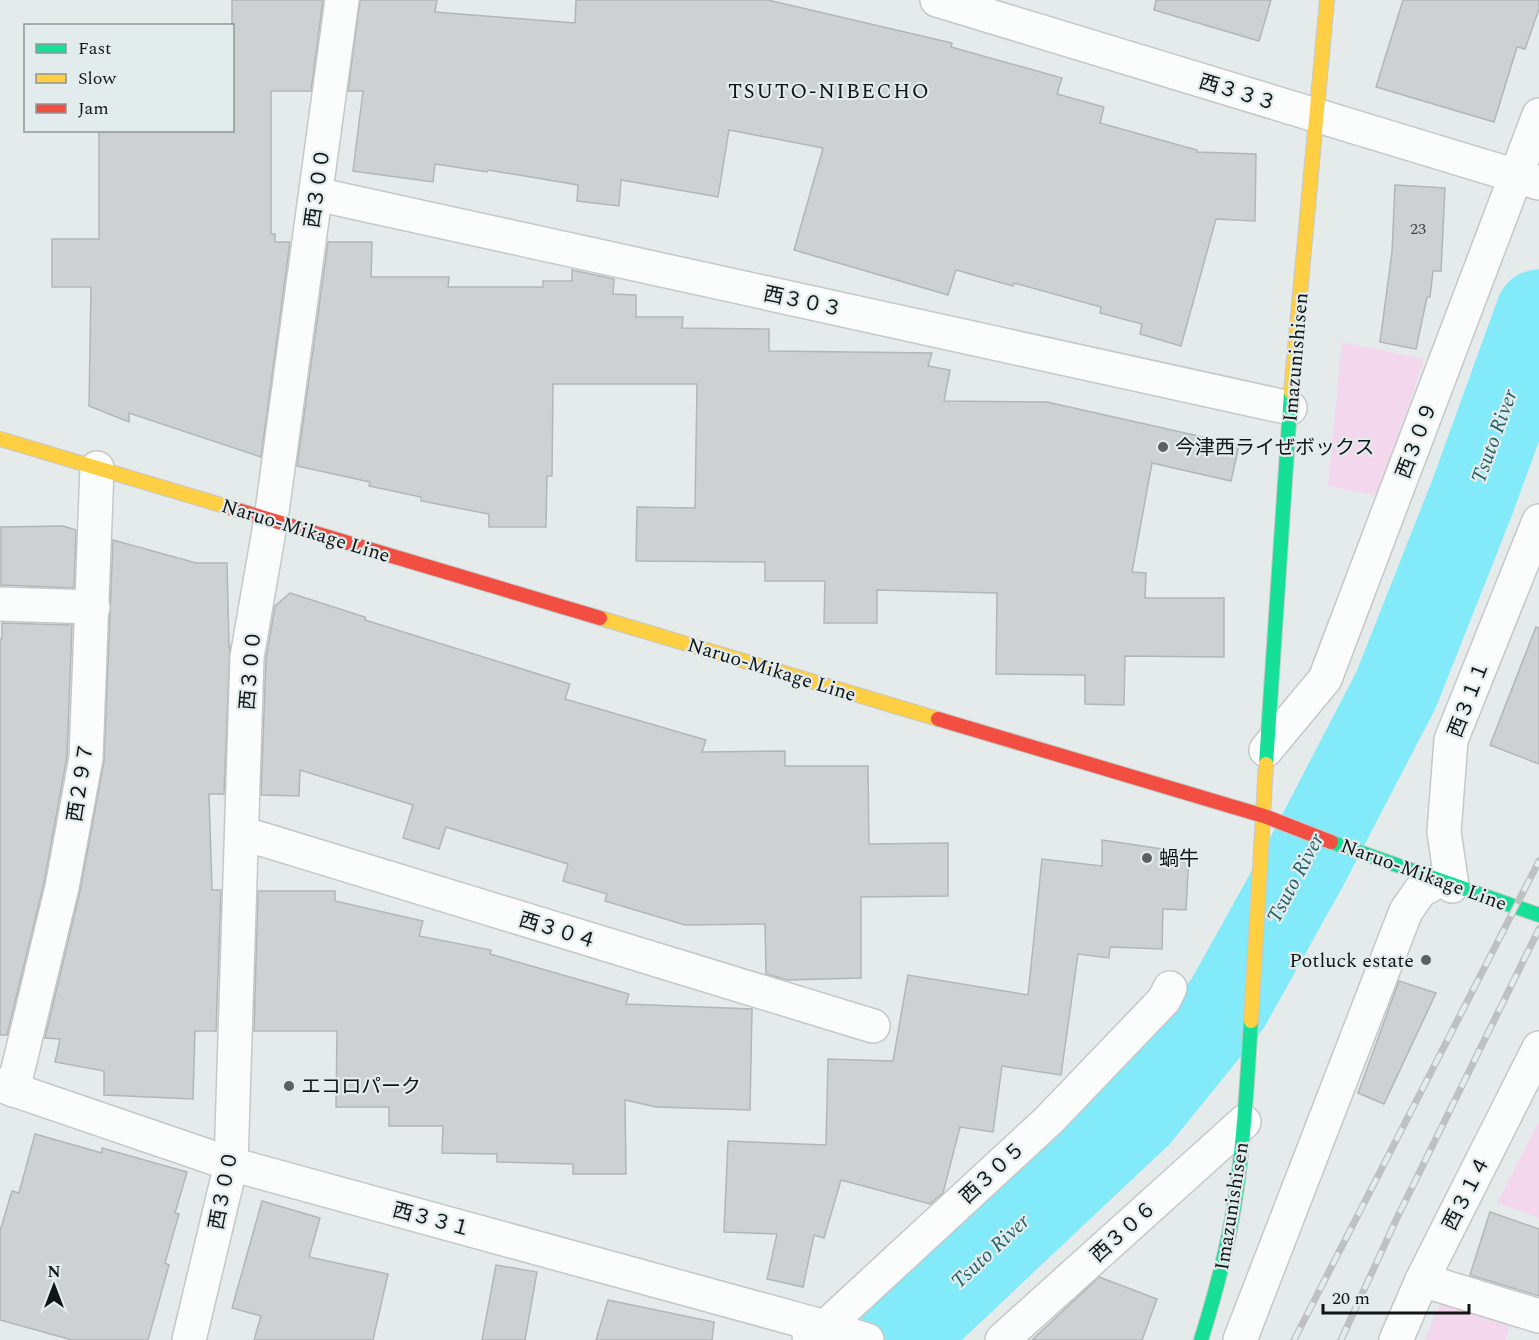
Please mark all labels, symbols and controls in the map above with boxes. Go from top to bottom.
legend [24,24,234,132]
text: Fast [78,35,111,62]
text: Slow [78,65,117,92]
street label: 西３３３ [1195,67,1280,119]
district label: TSUTO-NIBECHO [728,76,930,108]
text: Jam [78,95,109,122]
street label: 西３００ [298,146,338,230]
house number: 23 [1410,217,1426,241]
street label: 西３０３ [761,279,845,325]
street label: Imazunishisen [1275,291,1317,423]
water label: Tsuto River [1463,384,1527,488]
street label: 西３０９ [1389,398,1445,483]
place label: 今津西ライぜボックス [1175,433,1374,463]
marker: 今津西ライぜボックス [1156,440,1170,454]
street label: Naruo-Mikage Line [218,491,394,571]
street label: 西３００ [233,629,269,711]
street label: Naruo-Mikage Line [684,630,860,710]
street label: 西３１１ [1441,657,1497,742]
street label: 西２９７ [60,740,102,824]
water label: Tsuto River [1259,827,1333,929]
street label: Naruo-Mikage Line [1336,831,1511,919]
place label: 蝸牛 [1159,844,1199,874]
marker: 蝸牛 [1140,851,1154,865]
street label: 西３０４ [515,905,600,957]
place label: Potluck estate [1289,946,1414,976]
marker: Potluck estate [1419,953,1433,967]
place label: エコロパーク [301,1072,421,1102]
marker: エコロパーク [282,1079,296,1093]
street label: 西３０５ [953,1134,1032,1211]
street label: Imazunishisen [1207,1140,1257,1272]
street label: 西３００ [202,1148,246,1232]
street label: 西３１４ [1435,1151,1498,1236]
street label: 西３０６ [1084,1194,1163,1270]
street label: 西３３１ [389,1195,474,1245]
water label: Tsuto River [944,1206,1038,1297]
north arrow [24,1256,84,1316]
text: N [47,1260,61,1284]
scale bar [1323,1277,1468,1315]
text: 20 m [1332,1285,1370,1312]

